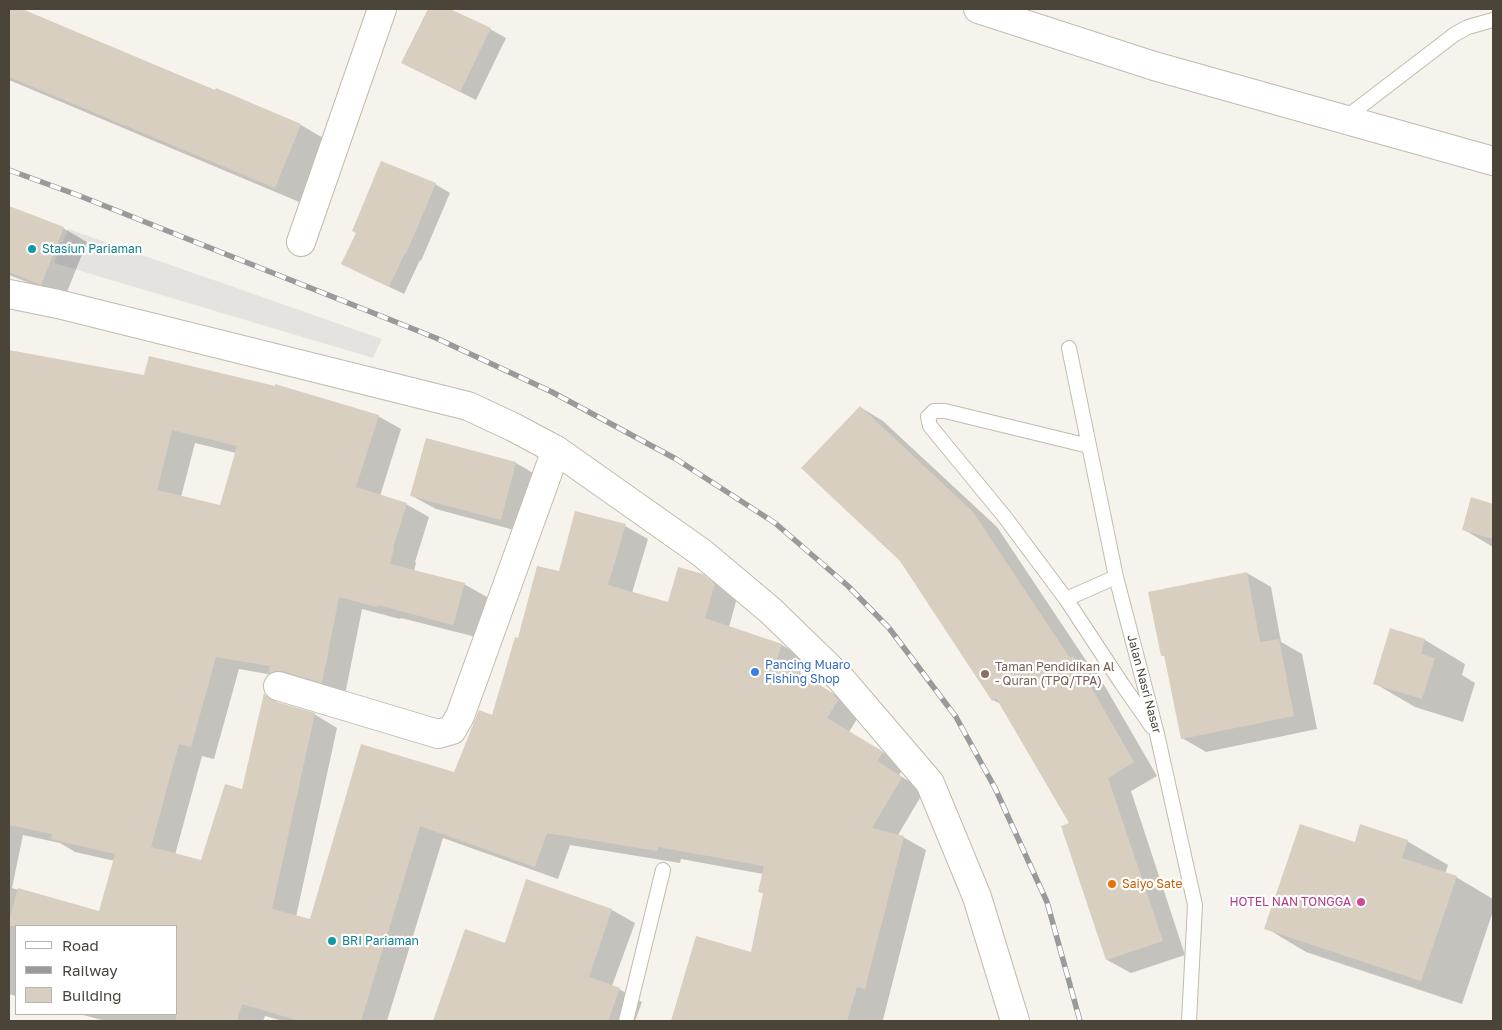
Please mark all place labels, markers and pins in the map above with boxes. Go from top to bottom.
place label: Stasiun Pariaman [42,242,142,256]
marker: Stasiun Pariaman [26,243,38,255]
place label: Pancing Muaro Fishing Shop [765,658,851,686]
place label: Taman Pendidikan Al - Quran (TPQ/TPA) [995,660,1115,688]
marker: Pancing Muaro Fishing Shop [749,666,761,678]
marker: Taman Pendidikan Al - Quran (TPQ/TPA) [979,668,991,680]
place label: Saiyo Sate [1122,877,1182,891]
marker: Saiyo Sate [1106,878,1118,890]
place label: HOTEL NAN TONGGA [1229,895,1351,909]
marker: HOTEL NAN TONGGA [1355,896,1367,908]
place label: BRI Pariaman [342,934,419,948]
marker: BRI Pariaman [326,935,338,947]

